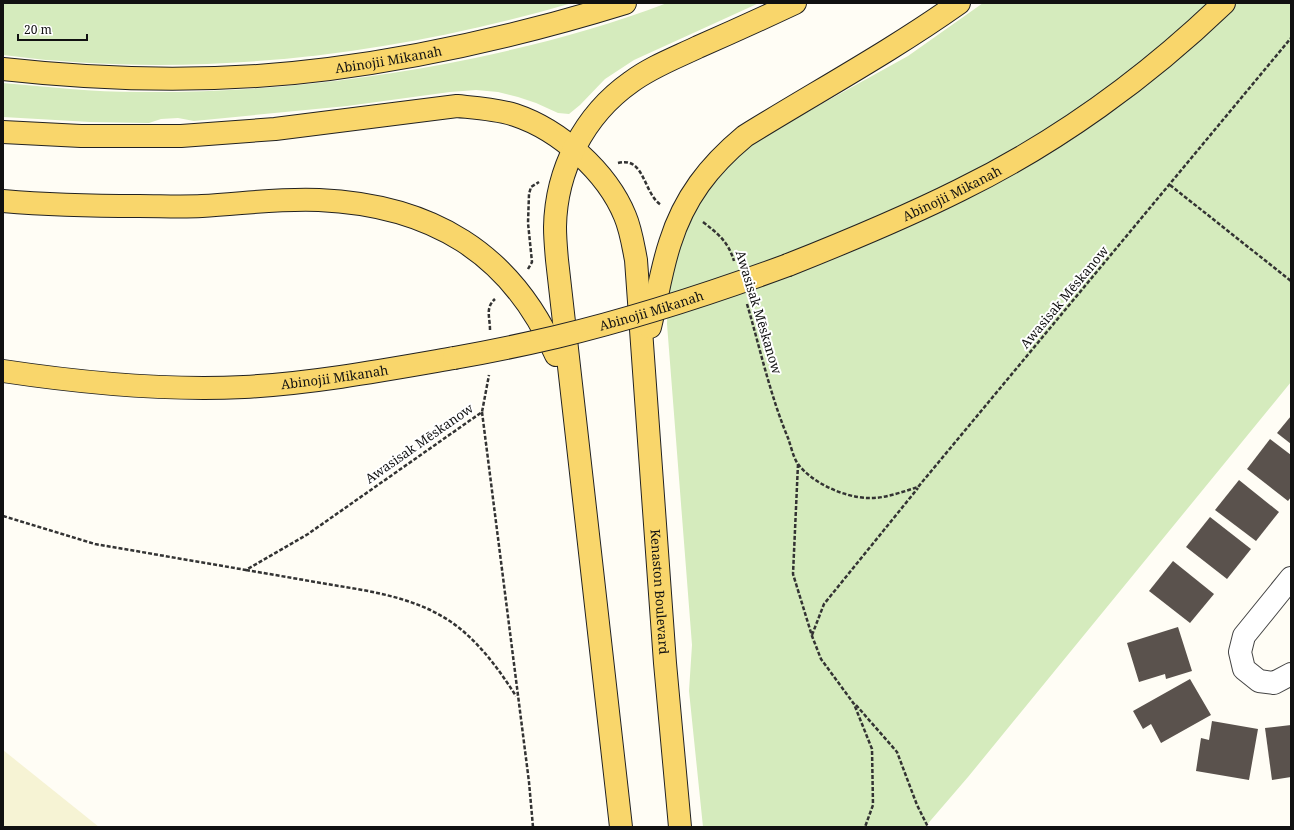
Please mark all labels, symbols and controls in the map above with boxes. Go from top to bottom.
scale bar [18,16,87,42]
text: 20 m [24,21,52,38]
street label: Abinojii Mikanah [334,41,444,77]
street label: Abinojii Mikanah [900,161,1005,225]
street label: Awasisak Mēskanow [1016,241,1113,352]
street label: Awasisak Mēskanow [732,248,787,377]
street label: Abinojii Mikanah [597,286,706,335]
street label: Abinojii Mikanah [280,361,390,393]
street label: Awasisak Mēskanow [361,398,477,487]
street label: Kenaston Boulevard [646,529,673,655]

